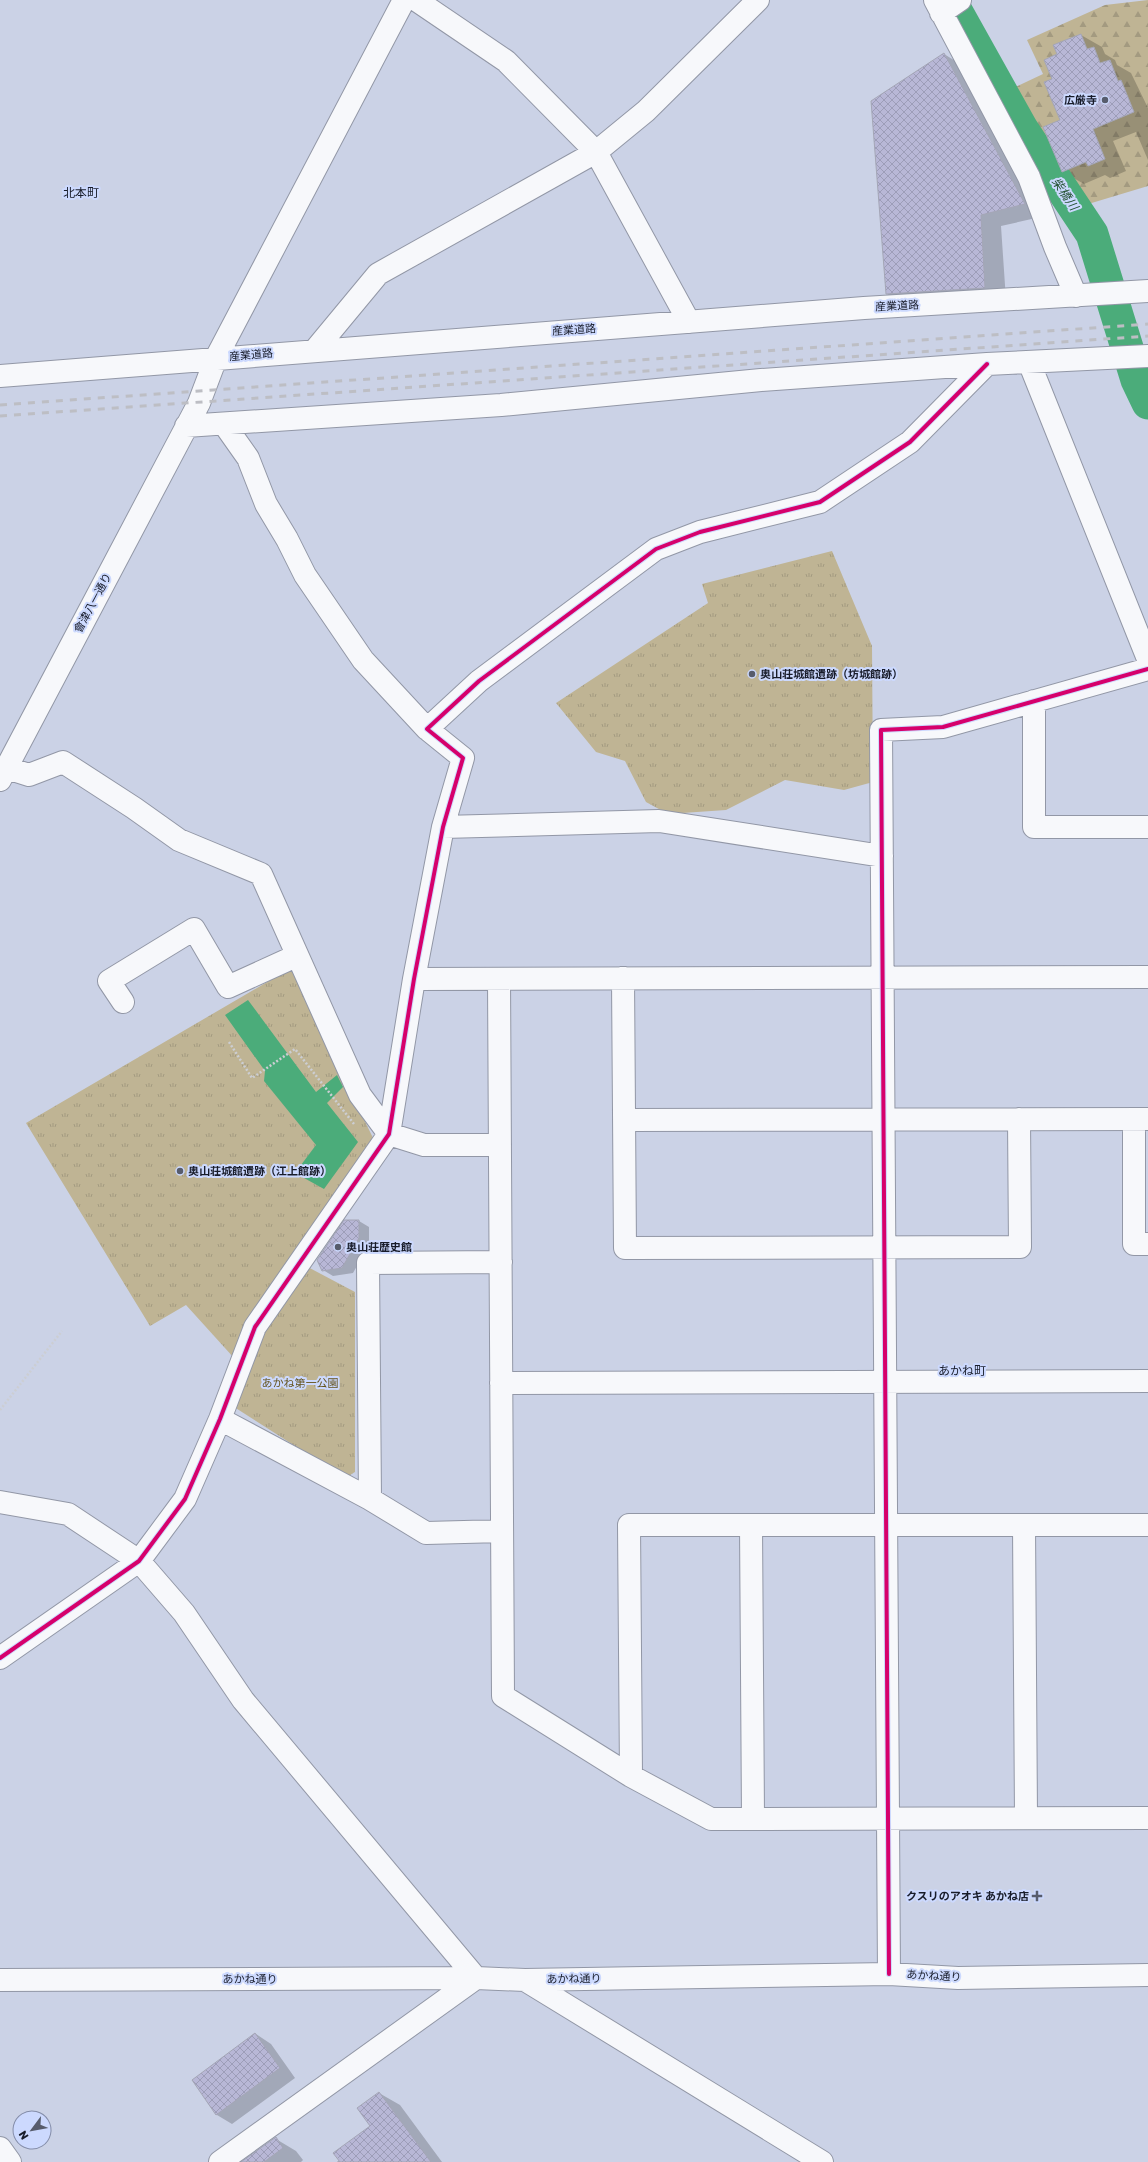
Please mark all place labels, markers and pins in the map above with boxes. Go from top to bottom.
place label: 広厳寺 [1064,94,1097,107]
marker: 広厳寺 [1100,95,1110,105]
place label: 奥山荘城館遺跡（坊城館跡） [760,668,903,681]
marker: 奥山荘城館遺跡（坊城館跡） [747,669,757,679]
place label: 奥山荘城館遺跡（江上館跡） [188,1165,331,1178]
marker: 奥山荘城館遺跡（江上館跡） [175,1166,185,1176]
place label: 奥山荘歴史館 [346,1241,412,1254]
marker: 奥山荘歴史館 [333,1242,343,1252]
place label: クスリのアオキ あかね店 [906,1890,1029,1903]
marker: クスリのアオキ あかね店 [1032,1891,1042,1901]

